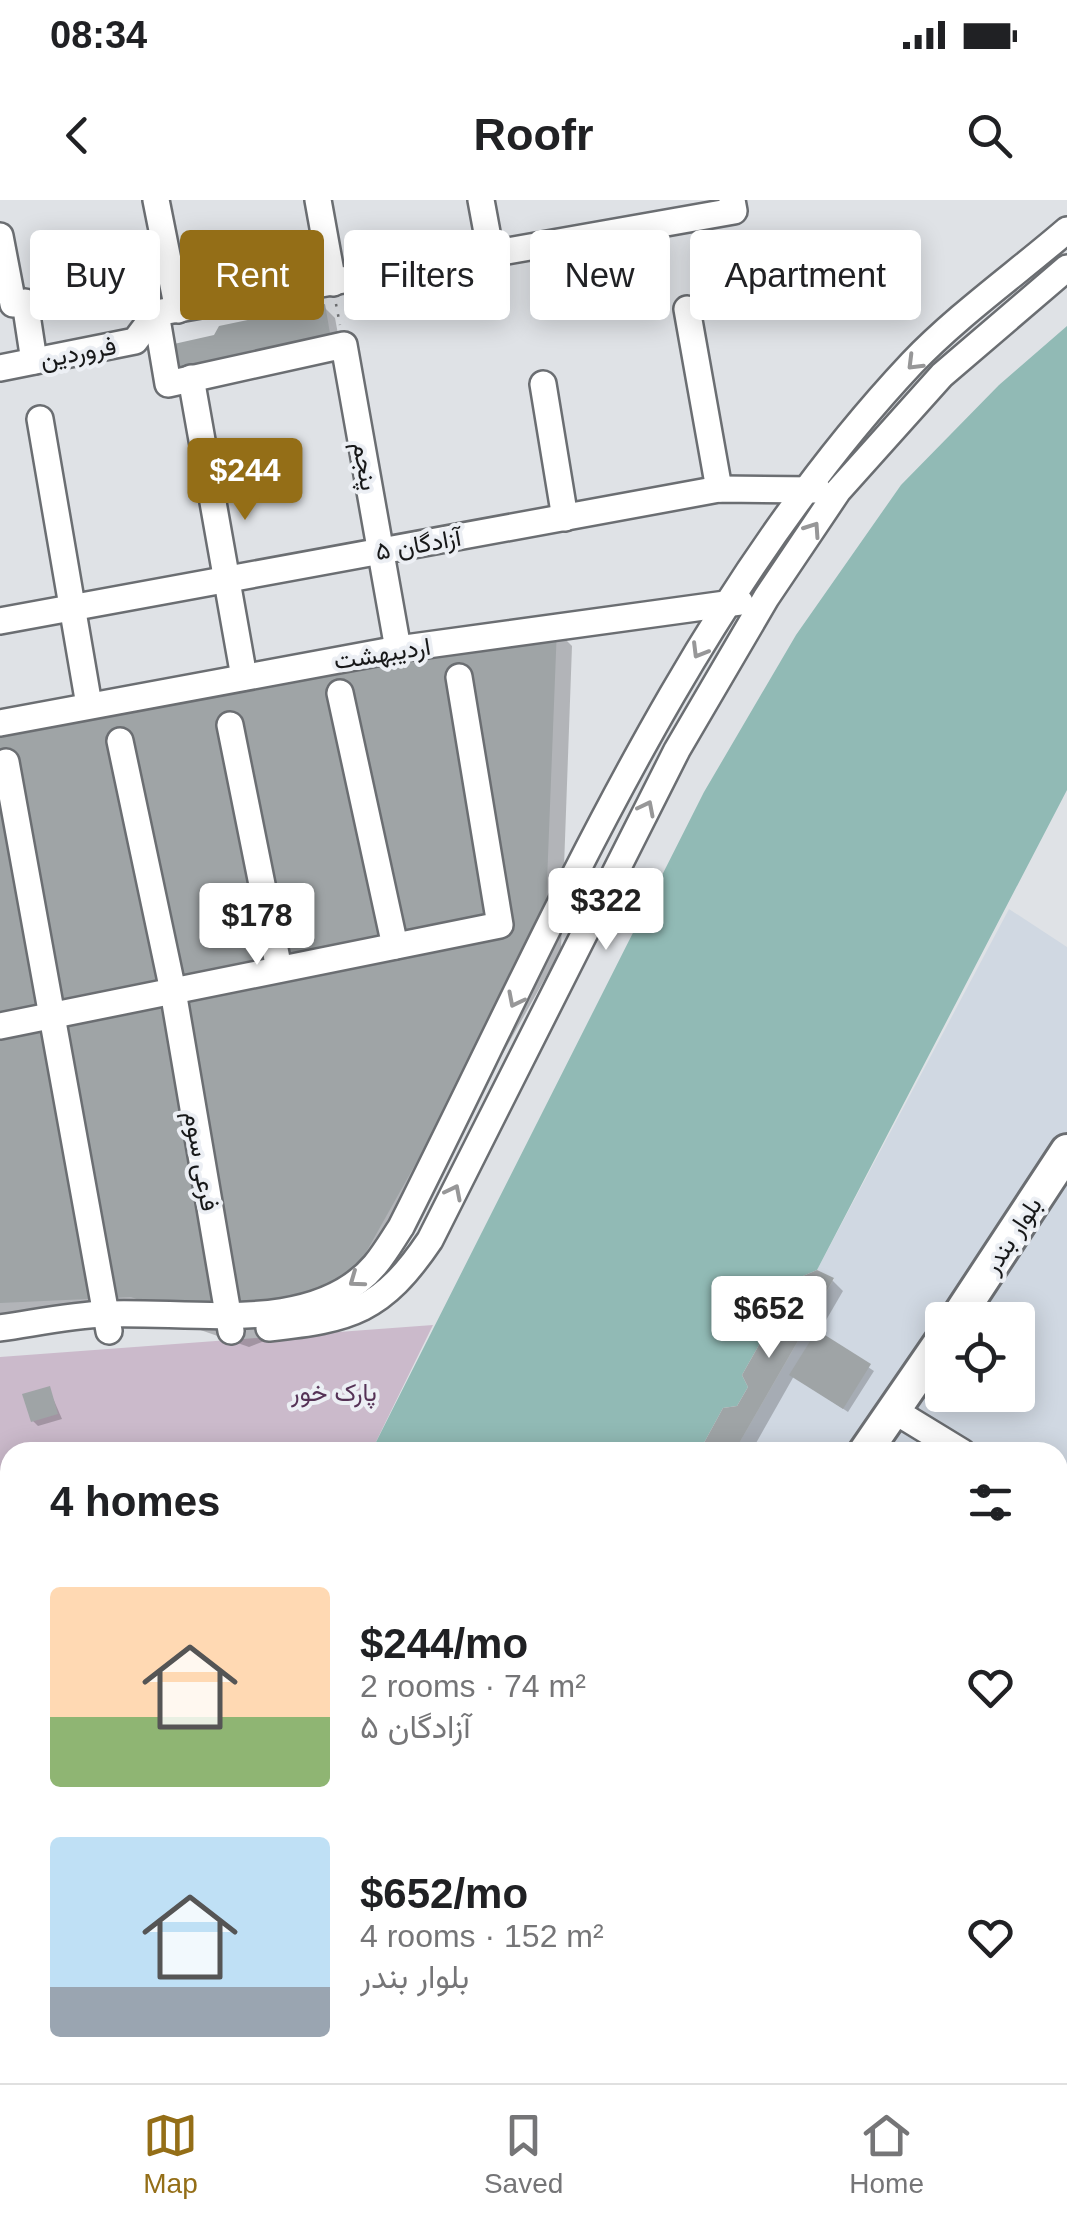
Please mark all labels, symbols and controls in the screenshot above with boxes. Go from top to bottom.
text: 08:34 [50,14,147,56]
icon: back [50,108,105,163]
icon: search [962,108,1017,163]
text: Roofr [474,109,593,160]
chip: Buy [30,230,160,320]
chip: Rent [180,230,324,320]
chip: Filters [344,230,510,320]
chip: New [530,230,670,320]
chip: Apartment [690,230,921,320]
street label: فروردین [37,331,119,375]
one-way arrow [908,351,926,369]
pin: $244 [186,438,304,523]
street label: پنجم [345,439,384,493]
text: $244 [209,452,281,488]
one-way arrow [801,521,819,540]
street label: آزادگان ۵ [373,522,465,567]
street label: اردیبهشت [332,632,433,676]
one-way arrow [692,640,711,658]
one-way arrow [635,800,655,818]
pin: $322 [547,868,665,953]
text: $322 [570,882,642,918]
pin: $178 [198,883,316,968]
text: $178 [221,897,293,933]
one-way arrow [508,990,528,1008]
street label: فرعی سوم [176,1109,225,1214]
one-way arrow [442,1185,462,1203]
street label: بلوار بندر [976,1192,1049,1280]
one-way arrow [349,1269,367,1286]
pin: $652 [710,1276,828,1361]
text: $652 [733,1290,805,1326]
map controls [925,1302,1035,1412]
button: locate [925,1302,1035,1412]
park label: پارک خور [290,1378,377,1409]
icon: filters [963,1475,1018,1530]
text: 4 homes [50,1478,220,1525]
text: $244/mo [360,1620,528,1667]
icon: home [130,1627,250,1747]
icon: heart [963,1660,1018,1715]
text: 2 rooms · 74 m² [360,1668,586,1704]
text: آزادگان ۵ [360,1709,471,1745]
text: $652/mo [360,1870,528,1917]
icon: home [130,1877,250,1997]
icon: heart [963,1910,1018,1965]
text: 4 rooms · 152 m² [360,1918,604,1954]
text: بلوار بندر [360,1959,469,1995]
tab: Map [143,2108,198,2200]
tab: Saved [484,2108,563,2200]
tab: Home [849,2108,924,2200]

